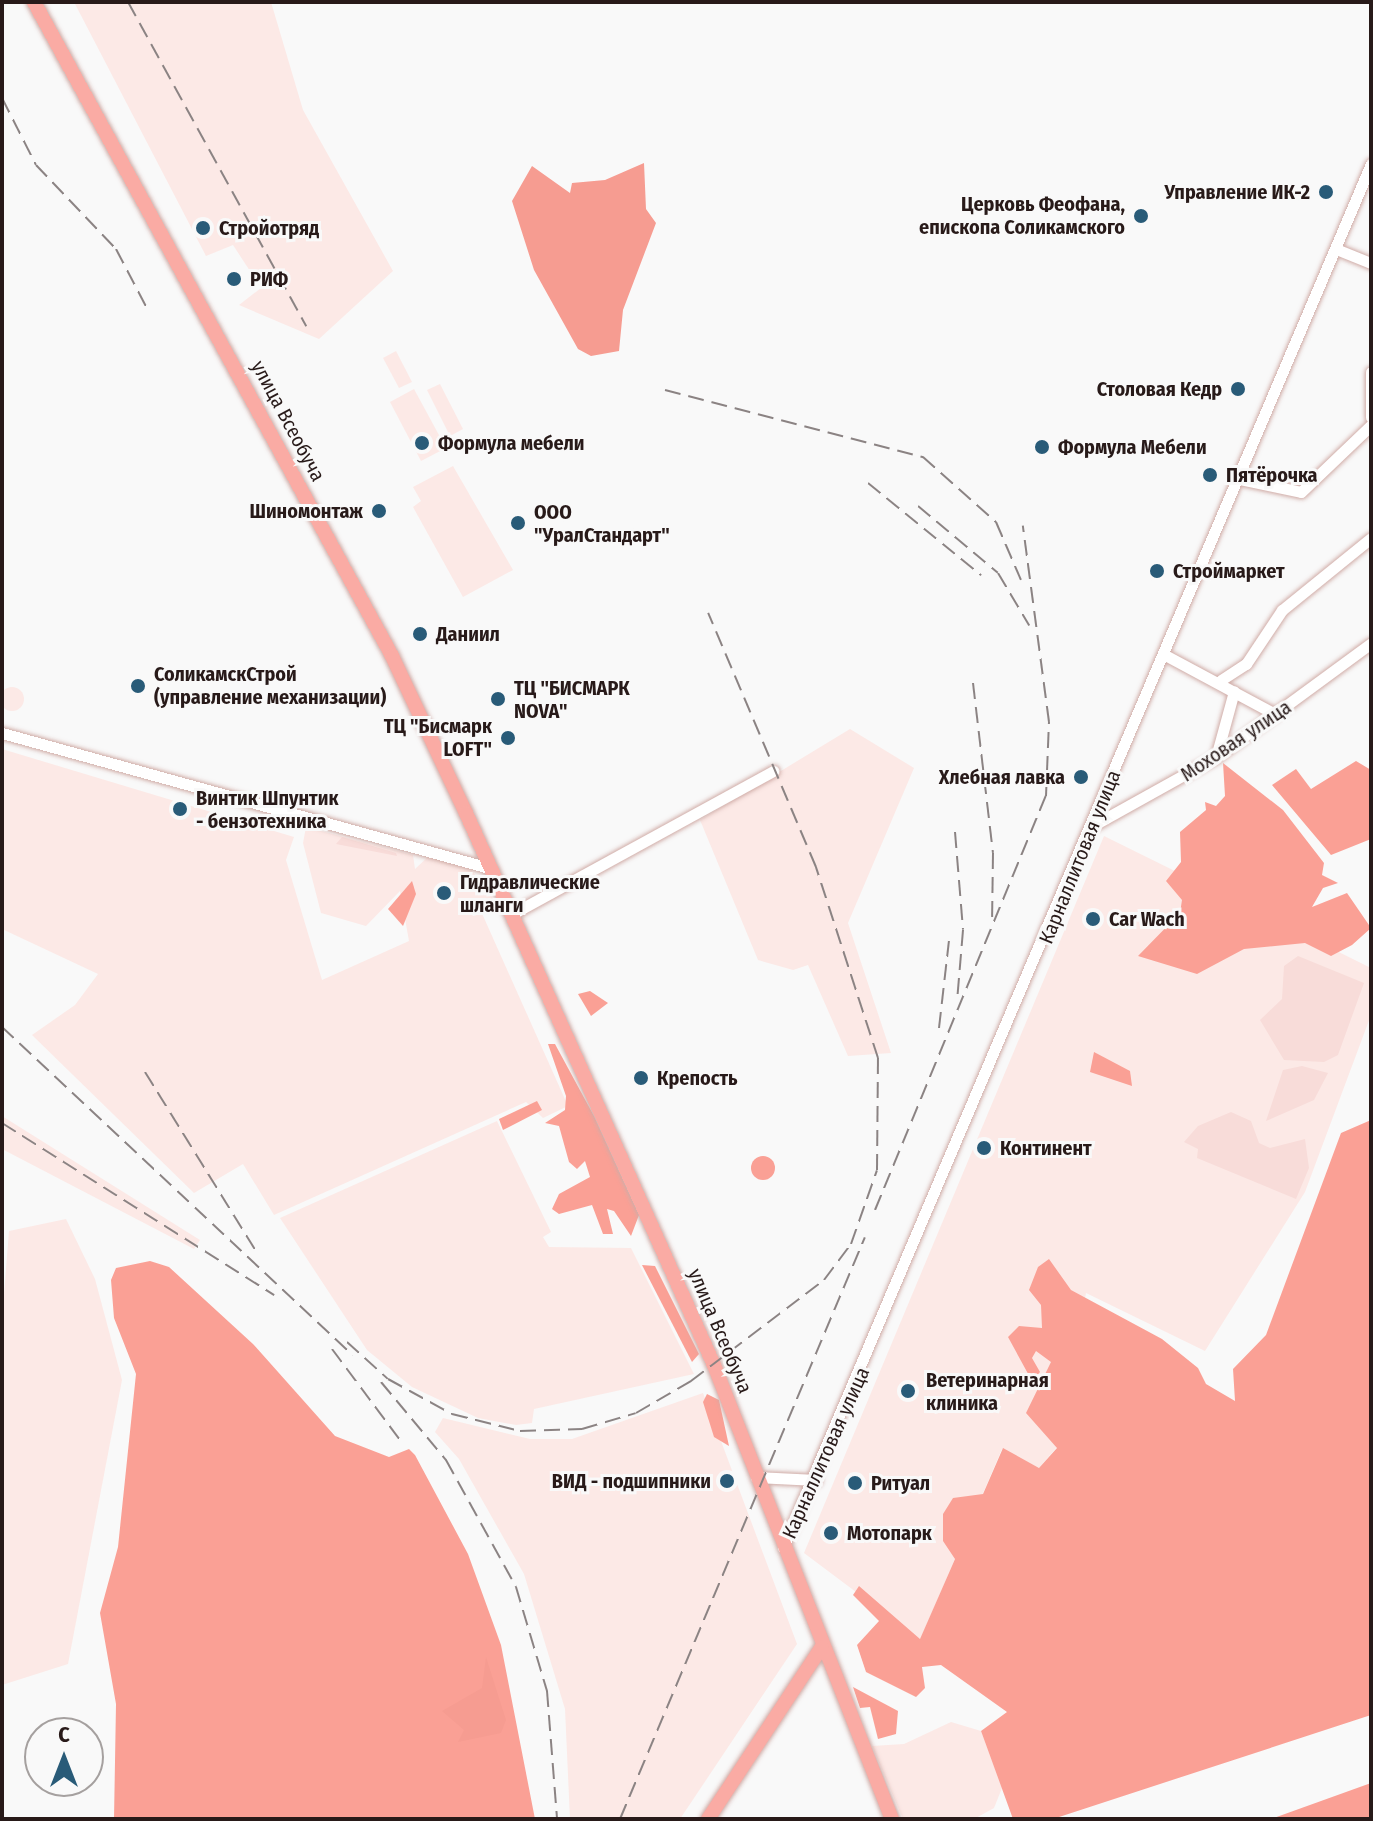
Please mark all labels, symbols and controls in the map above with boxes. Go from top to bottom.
place label: Управление ИК-2 [1164,180,1310,204]
marker: Управление ИК-2 [1317,183,1335,201]
place label: Церковь Феофана, епископа Соликамского [919,192,1125,239]
marker: Церковь Феофана, епископа Соликамского [1132,207,1150,225]
place label: Стройотряд [219,216,319,240]
marker: Стройотряд [194,219,212,237]
place label: РИФ [250,267,288,291]
marker: РИФ [225,270,243,288]
street label: улица Всеобуча [246,357,330,485]
place label: Столовая Кедр [1097,377,1222,401]
marker: Столовая Кедр [1229,380,1247,398]
place label: Формула мебели [438,431,584,455]
marker: Формула мебели [413,434,431,452]
place label: Формула Мебели [1058,435,1207,459]
marker: Формула Мебели [1033,438,1051,456]
place label: Пятёрочка [1226,463,1318,487]
marker: Пятёрочка [1201,466,1219,484]
place label: Шиномонтаж [249,499,363,523]
place label: ООО "УралСтандарт" [534,500,670,547]
marker: Шиномонтаж [370,502,388,520]
marker: ООО "УралСтандарт" [509,514,527,532]
place label: Строймаркет [1173,559,1285,583]
marker: Строймаркет [1148,562,1166,580]
place label: Даниил [436,622,500,646]
marker: Даниил [411,625,429,643]
place label: СоликамскСтрой (управление механизации) [154,662,386,709]
place label: ТЦ "БИСМАРК NOVA" [514,676,630,723]
marker: СоликамскСтрой (управление механизации) [129,677,147,695]
marker: ТЦ "БИСМАРК NOVA" [489,690,507,708]
street label: Моховая улица [1176,695,1296,787]
place label: ТЦ "Бисмарк LOFT" [384,714,492,761]
marker: ТЦ "Бисмарк LOFT" [499,729,517,747]
place label: Хлебная лавка [939,765,1065,789]
street label: Карналлитовая улица [1034,767,1126,947]
marker: Хлебная лавка [1072,768,1090,786]
place label: Винтик Шпунтик - бензотехника [196,786,338,833]
marker: Винтик Шпунтик - бензотехника [171,800,189,818]
place label: Гидравлические шланги [460,870,600,917]
marker: Гидравлические шланги [435,884,453,902]
place label: Car Wach [1109,907,1185,931]
marker: Car Wach [1084,910,1102,928]
place label: Крепость [657,1066,737,1090]
marker: Крепость [632,1069,650,1087]
place label: Континент [1000,1136,1092,1160]
marker: Континент [975,1139,993,1157]
street label: улица Всеобуча [683,1265,757,1397]
street label: Карналлитовая улица [777,1363,875,1543]
place label: Ветеринарная клиника [926,1368,1049,1415]
marker: Ветеринарная клиника [897,1380,919,1402]
place label: ВИД - подшипники [552,1469,711,1493]
place label: Ритуал [871,1471,930,1495]
marker: ВИД - подшипники [718,1472,736,1490]
marker: Ритуал [846,1474,864,1492]
place label: Мотопарк [847,1521,932,1545]
marker: Мотопарк [822,1524,840,1542]
north arrow [24,1717,104,1797]
text: С [58,1721,70,1748]

